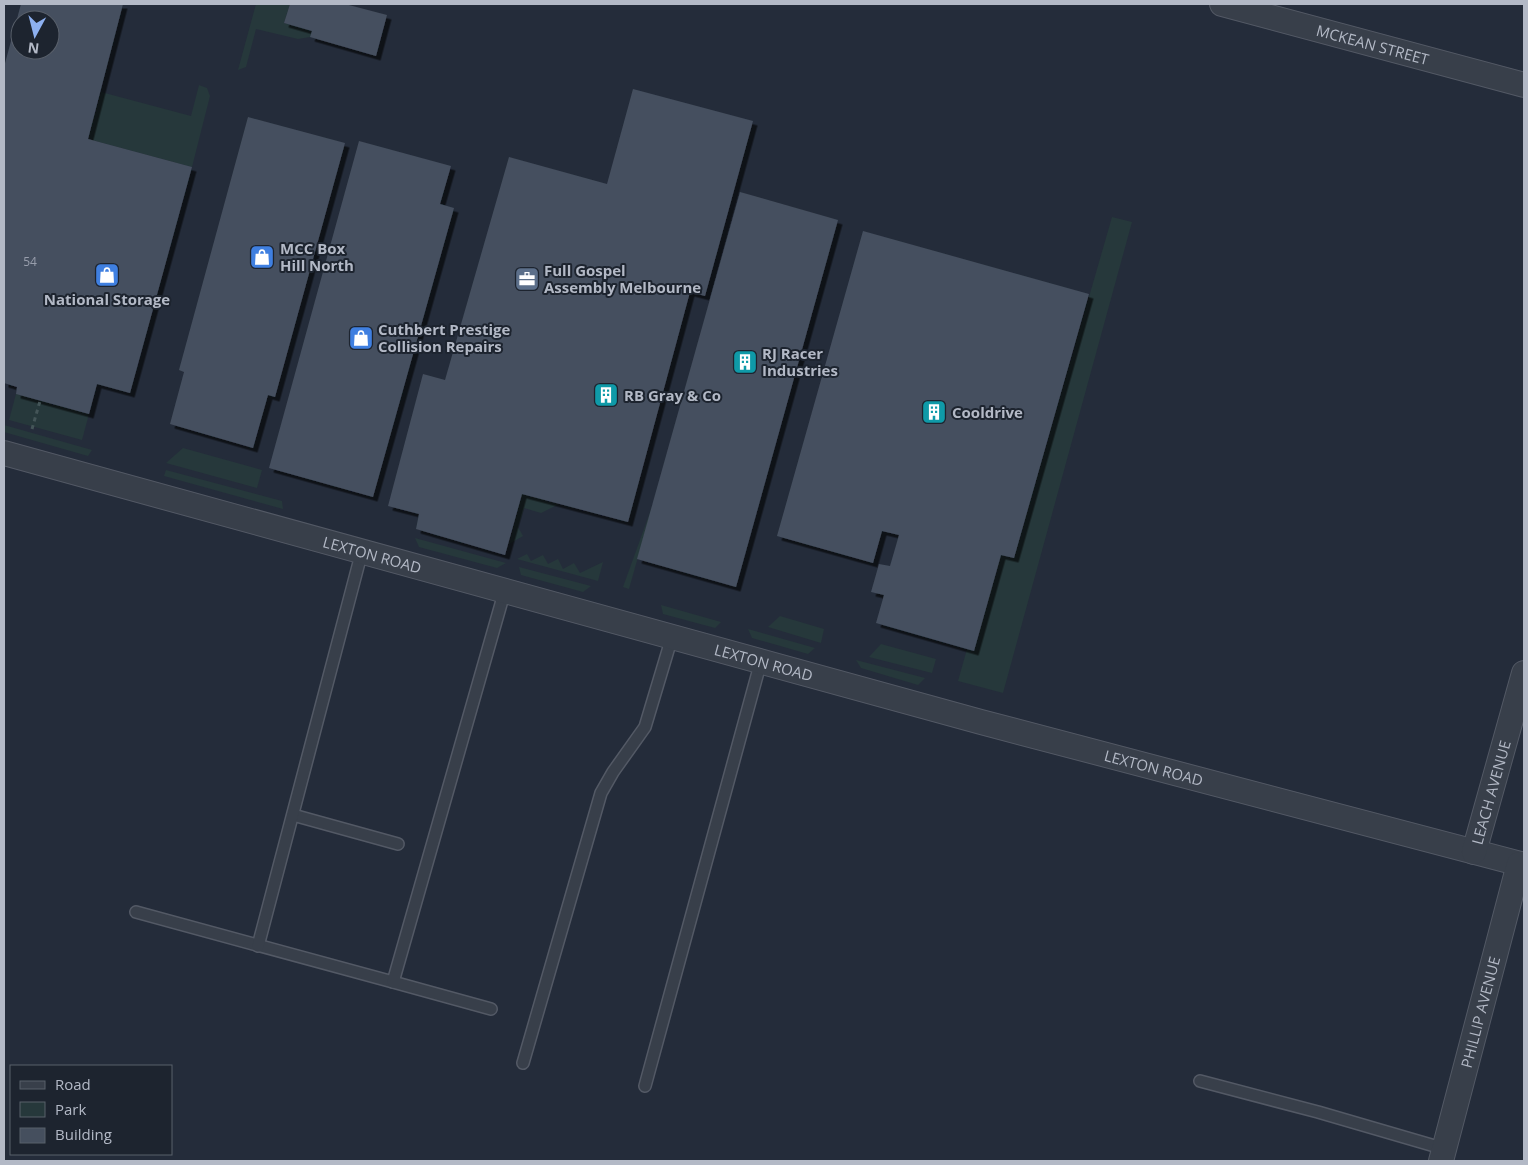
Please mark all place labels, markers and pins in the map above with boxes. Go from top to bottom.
place label: MCC Box Hill North [280,238,354,275]
shop icon: MCC Box Hill North [249,244,275,270]
place label: Full Gospel Assembly Melbourne [544,260,701,297]
shop icon: National Storage [94,262,120,288]
office icon: Full Gospel Assembly Melbourne [514,266,540,292]
place label: National Storage [44,289,170,309]
place label: Cuthbert Prestige Collision Repairs [378,319,510,356]
shop icon: Cuthbert Prestige Collision Repairs [348,325,374,351]
place label: RJ Racer Industries [762,343,838,380]
building icon: RJ Racer Industries [732,349,758,375]
building icon: RB Gray & Co [593,382,619,408]
place label: RB Gray & Co [624,385,721,405]
building icon: Cooldrive [921,399,947,425]
place label: Cooldrive [952,402,1023,422]

